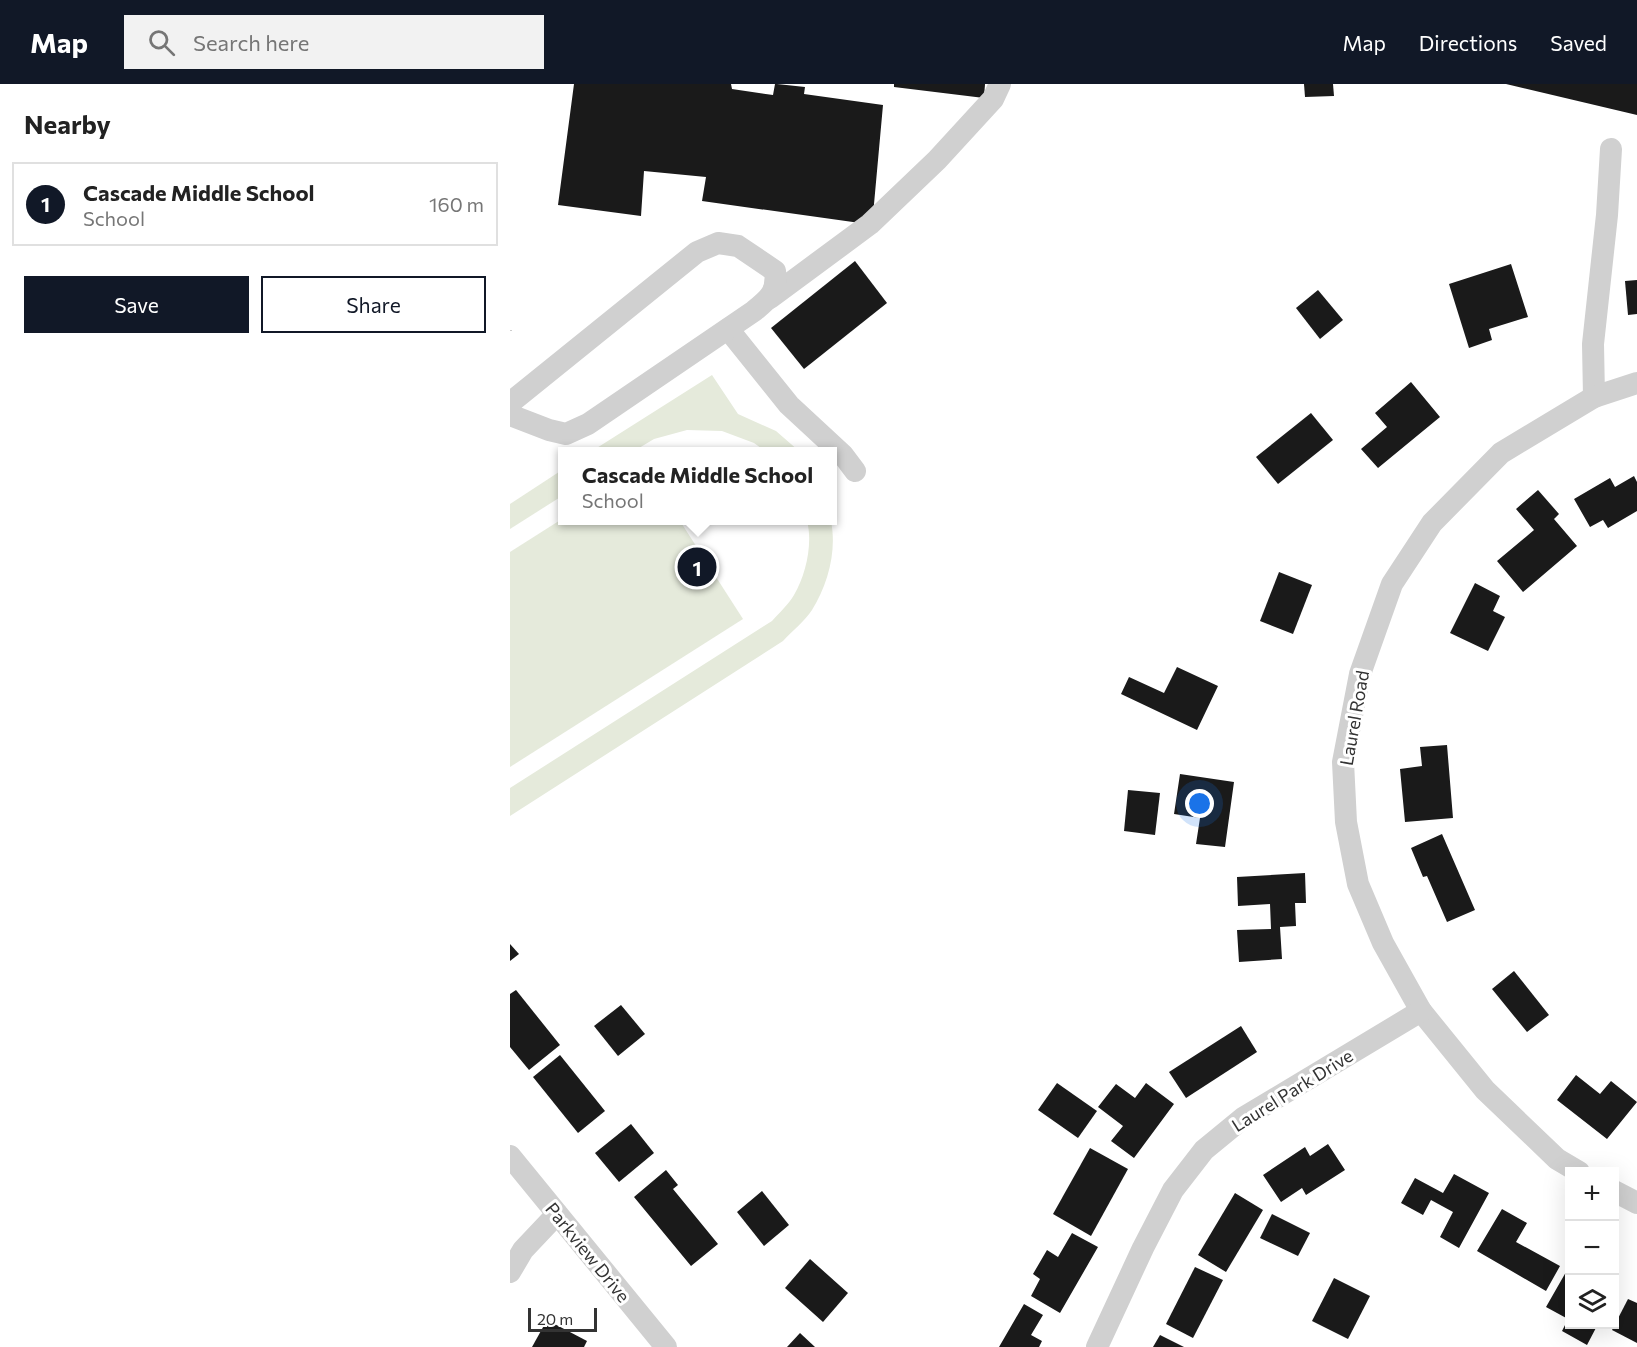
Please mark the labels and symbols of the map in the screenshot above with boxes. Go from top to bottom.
pin: 1 [678,544,717,590]
street label: Laurel Road [1335,669,1373,767]
your location [1185,789,1214,818]
street label: Laurel Park Drive [1227,1044,1357,1136]
street label: Parkview Drive [541,1198,635,1306]
scale bar [528,1305,597,1332]

